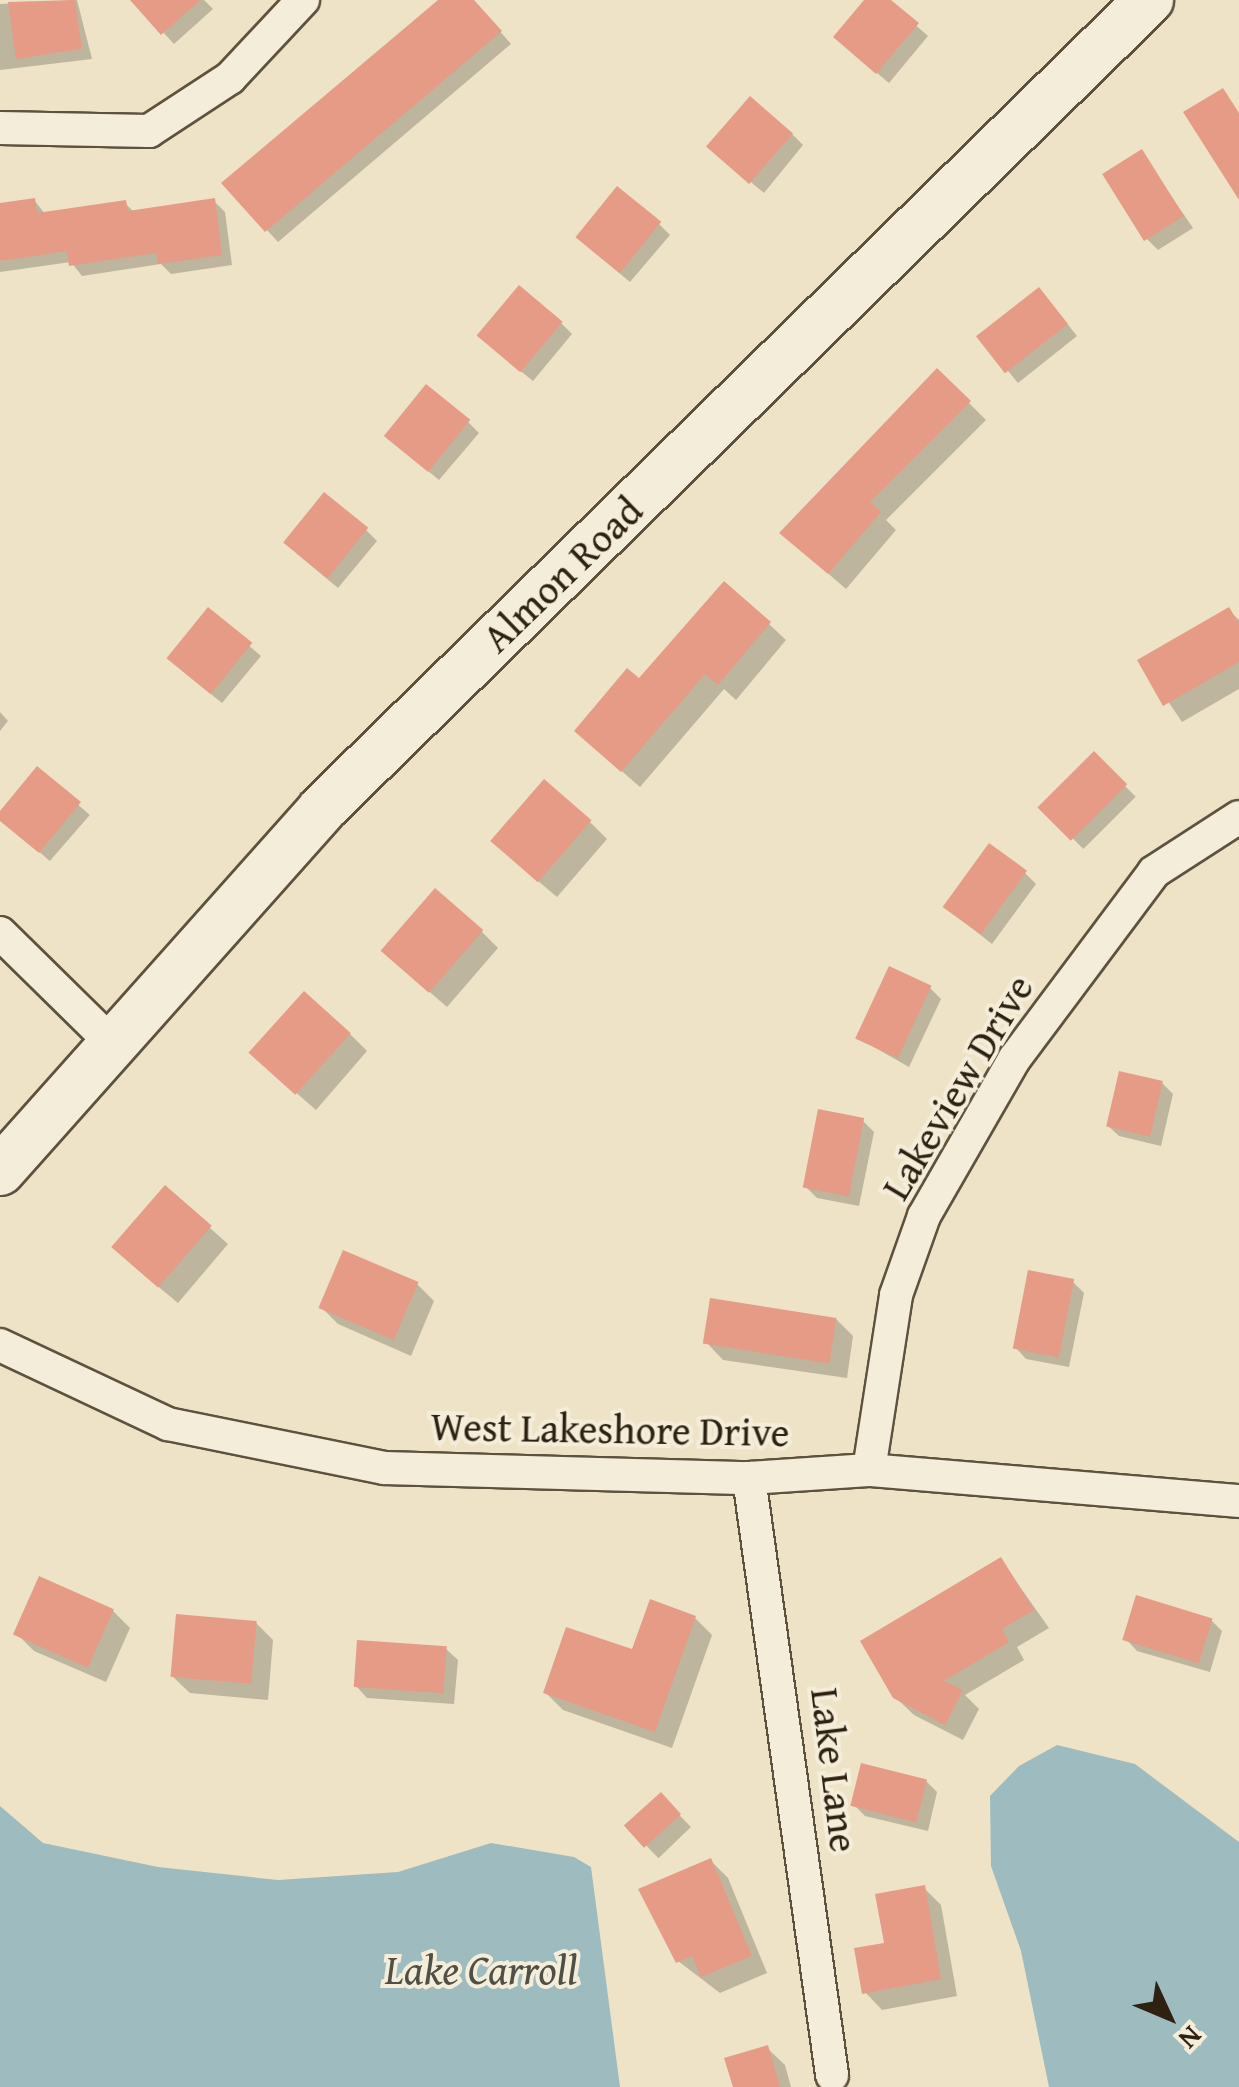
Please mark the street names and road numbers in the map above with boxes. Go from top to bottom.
street label: Almon Road [472,486,652,662]
street label: Lakeview Drive [871,966,1043,1208]
street label: West Lakeshore Drive [430,1402,790,1456]
street label: Lake Lane [801,1685,869,1855]

